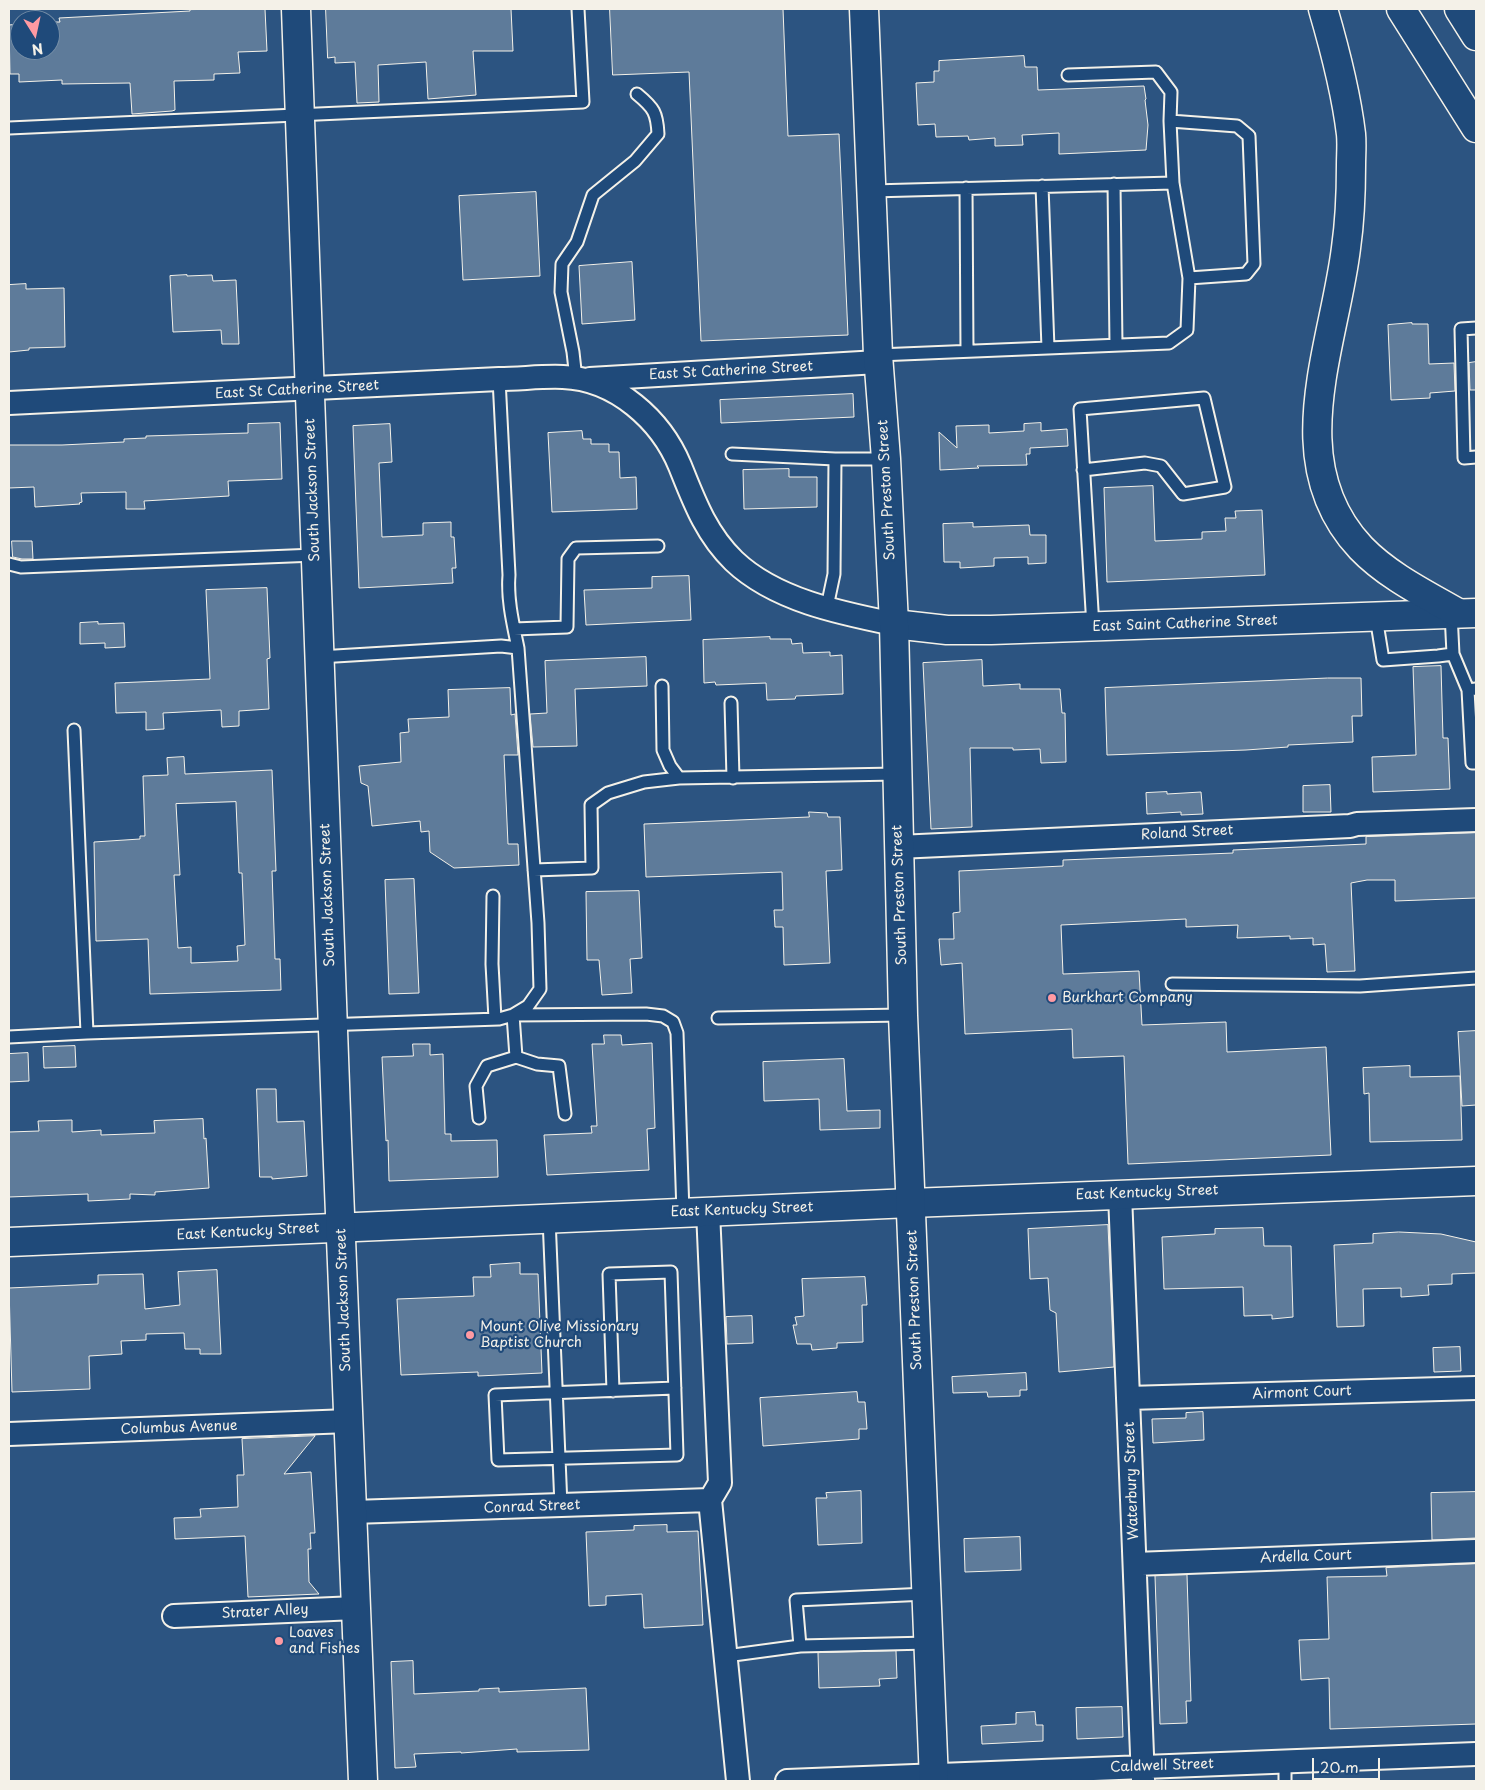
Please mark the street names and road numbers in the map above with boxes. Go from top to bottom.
street label: East St Catherine Street [649,358,813,384]
street label: East St Catherine Street [215,377,379,403]
street label: South Jackson Street [302,418,324,562]
street label: South Preston Street [875,419,899,561]
street label: East Saint Catherine Street [1092,612,1278,636]
street label: Roland Street [1140,822,1234,844]
street label: South Jackson Street [317,823,339,967]
street label: South Preston Street [889,825,911,965]
street label: East Kentucky Street [1075,1182,1219,1204]
street label: East Kentucky Street [670,1199,814,1221]
street label: East Kentucky Street [176,1220,320,1244]
street label: South Jackson Street [333,1228,355,1372]
street label: South Preston Street [904,1230,926,1370]
street label: Airmont Court [1252,1383,1352,1403]
street label: Columbus Avenue [120,1418,238,1438]
street label: Waterbury Street [1122,1421,1142,1541]
street label: Conrad Street [483,1497,581,1517]
street label: Ardella Court [1260,1547,1352,1567]
street label: Strater Alley [221,1601,309,1623]
street label: Caldwell Street [1110,1756,1214,1776]

